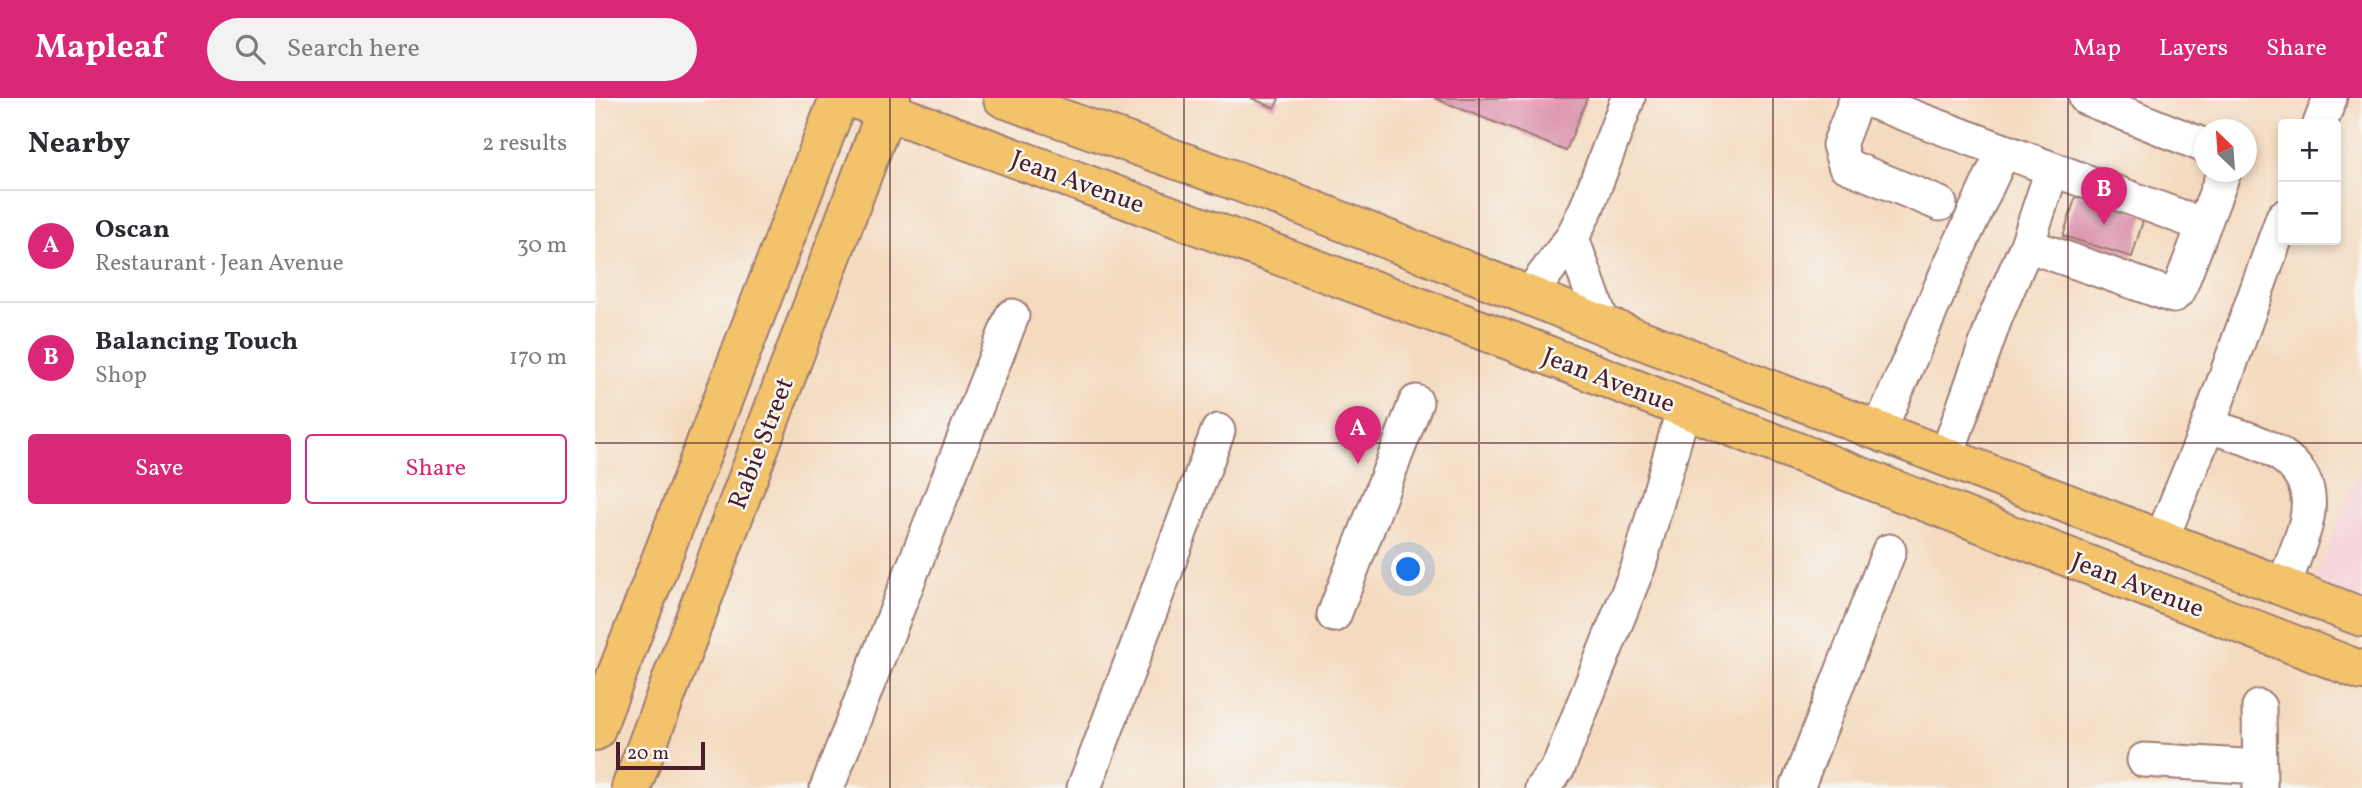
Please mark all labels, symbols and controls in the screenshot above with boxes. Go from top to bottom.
search box [207,18,697,81]
text: Mapleaf [35,26,165,72]
icon: search [231,30,269,68]
text: Search here [287,31,420,67]
text: Map [2073,32,2121,66]
text: Layers [2159,32,2228,66]
text: Share [2266,32,2327,66]
north arrow [2194,119,2257,182]
map controls [2278,119,2341,245]
button: + [2278,119,2341,182]
text: Nearby [28,123,130,165]
text: 2 results [482,128,567,160]
street label: Jean Avenue [1006,142,1149,224]
pin: B [2081,167,2127,225]
button: − [2278,182,2341,245]
text: Oscan [95,212,170,248]
text: A [43,230,59,262]
text: 30 m [517,230,567,262]
text: Restaurant · Jean Avenue [95,248,344,280]
text: Balancing Touch [95,324,298,360]
street label: Jean Avenue [1537,339,1680,423]
text: B [43,342,59,374]
text: 170 m [509,342,567,374]
text: Shop [95,360,147,392]
street label: Rabie Street [720,373,803,515]
pin: A [1335,406,1381,464]
button: Save [28,434,291,504]
button: Share [305,434,567,504]
street label: Jean Avenue [2066,544,2209,628]
your location [1391,552,1425,586]
scale bar [616,739,705,771]
text: 20 m [627,741,669,767]

